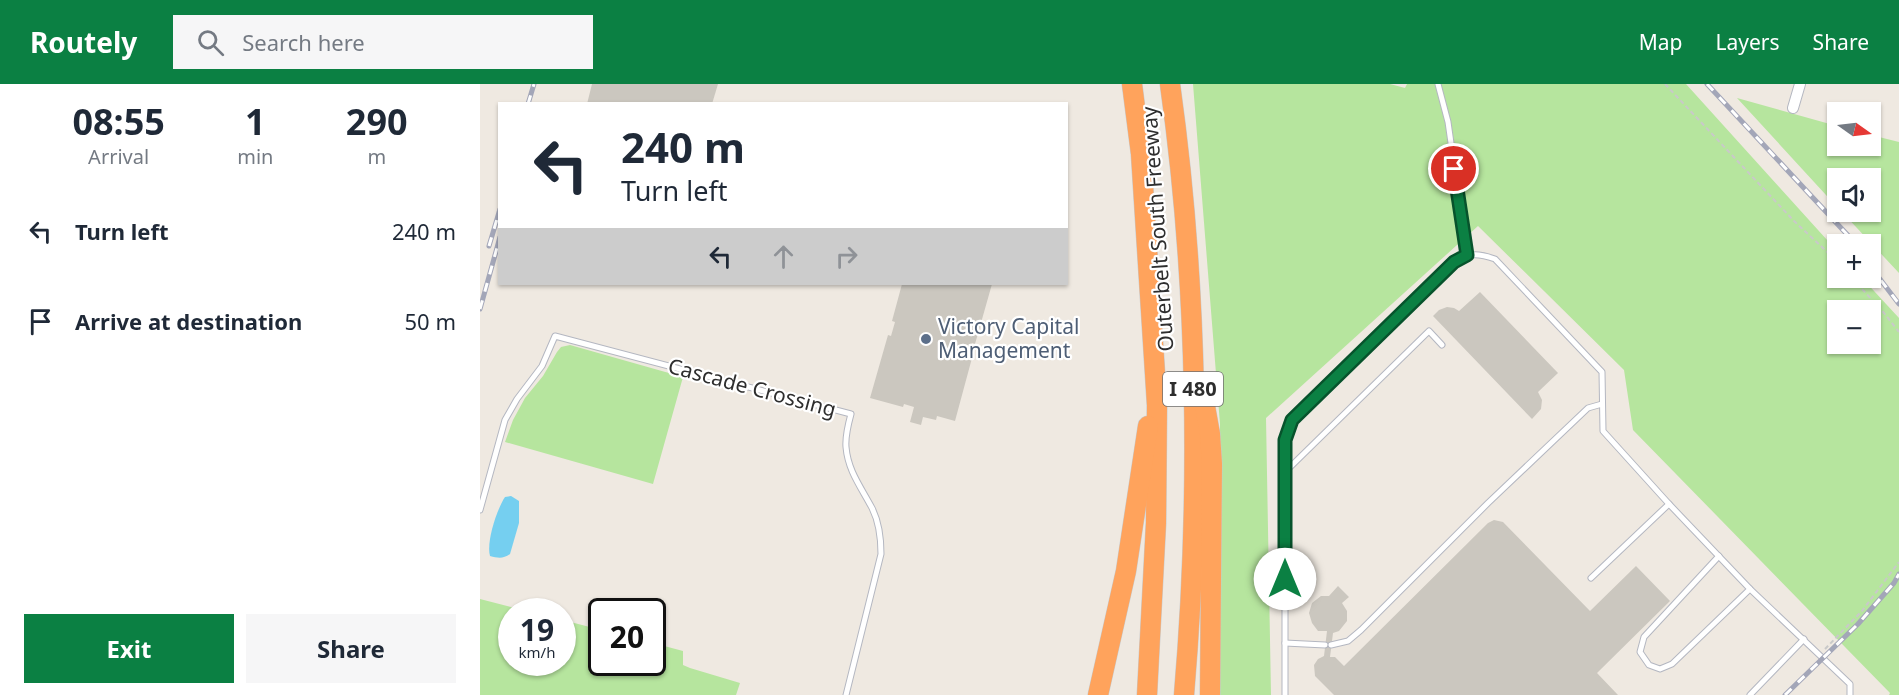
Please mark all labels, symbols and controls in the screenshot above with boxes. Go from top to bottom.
search box [173,15,593,69]
text: Routely [30,23,137,61]
icon: search [194,26,227,59]
text: Search here [242,27,365,57]
text: Map [1639,28,1683,56]
text: Layers [1716,28,1780,56]
text: Share [1813,28,1869,56]
text: 08:55 [72,97,165,146]
text: 1 [245,97,266,146]
text: 290 [346,97,408,146]
north arrow [1827,102,1881,156]
map controls [1827,102,1881,354]
street label: Outerbelt South Freeway [1134,105,1180,352]
text: 240 m [621,118,745,175]
icon: left [522,126,600,204]
text: Arrival [88,143,149,170]
text: min [237,143,273,170]
text: m [367,143,386,170]
pin [1428,143,1479,194]
icon: arrive [1437,152,1470,185]
button: sound [1827,168,1881,222]
text: Turn left [621,172,727,209]
icon: left [24,215,57,248]
text: Turn left [75,216,169,246]
text: 240 m [392,216,456,246]
button: + [1827,234,1881,288]
icon: left [704,240,737,273]
icon: ahead [767,240,800,273]
icon: right [830,240,863,273]
button: − [1827,300,1881,354]
icon: arrive [24,305,57,338]
text: Arrive at destination [75,306,302,336]
text: 50 m [405,306,456,336]
place label: Victory Capital Management [938,312,1079,364]
marker: Victory Capital Management [919,332,933,346]
street label: Cascade Crossing [665,351,839,423]
road number: I 480 [1163,372,1223,406]
position arrow [1253,547,1317,611]
speed limit sign: 20 [588,598,666,676]
text: 19 [520,609,554,650]
button: Exit [24,614,234,683]
button: Share [246,614,456,683]
text: km/h [519,642,555,662]

